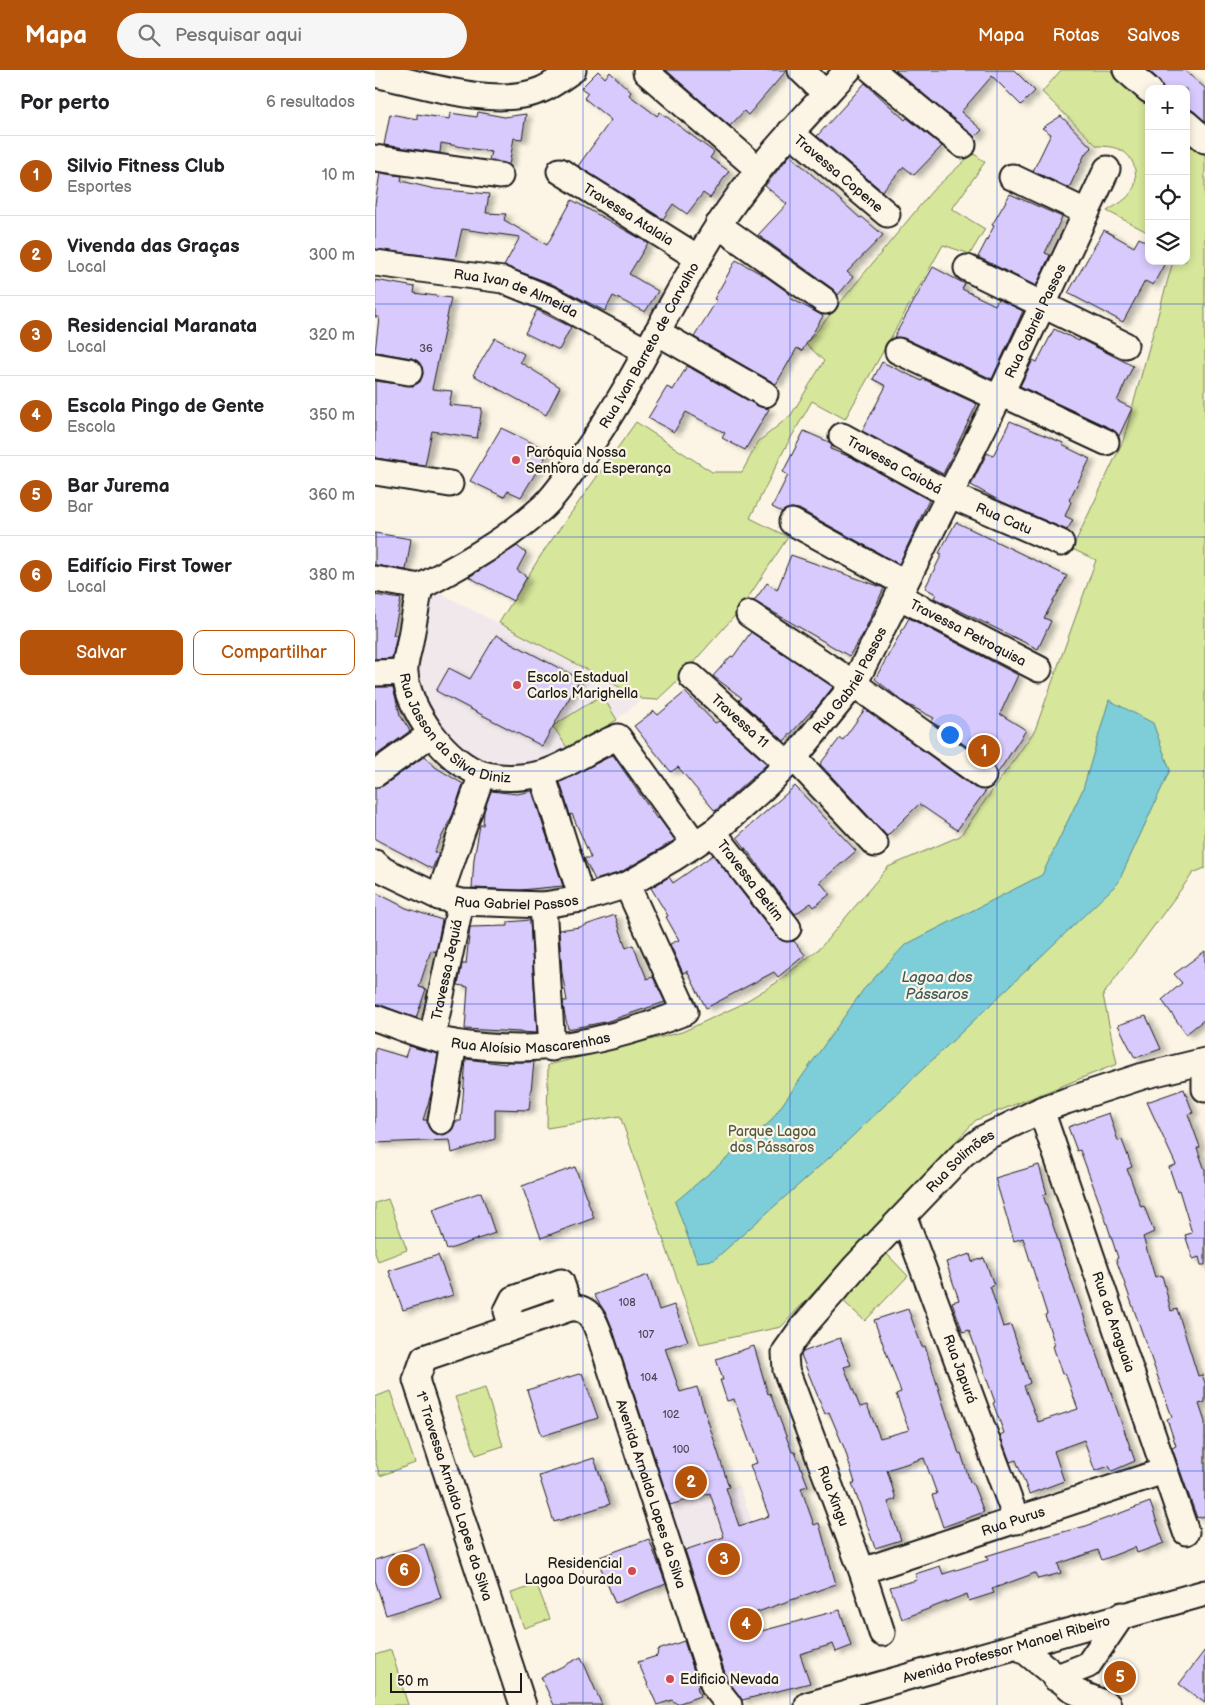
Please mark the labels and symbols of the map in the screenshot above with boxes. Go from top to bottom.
street label: Travessa Copene [791,131,887,216]
street label: Travessa Atalaia [580,179,677,249]
street label: Rua Ivan Barreto de Carvalho [595,259,703,431]
street label: Rua Gabriel Passos [1001,261,1069,381]
street label: Rua Ivan de Almeida [453,265,581,321]
house number: 36 [419,342,433,355]
street label: Travessa Caiobá [844,432,945,498]
place label: Paróquia Nossa Senhora da Esperança [526,444,671,477]
marker: Paróquia Nossa Senhora da Esperança [510,454,522,466]
street label: Rua Catu [973,499,1035,538]
street label: Travessa Petroquisa [907,595,1029,669]
street label: Rua Gabriel Passos [809,624,890,737]
place label: Escola Estadual Carlos Marighella [527,669,638,702]
street label: Rua Jasson da Silva Diniz [396,672,511,786]
marker: Escola Estadual Carlos Marighella [511,679,523,691]
street label: Travessa 11 [708,690,772,751]
your location [937,722,963,748]
pin: 1 [968,732,1000,770]
street label: Travessa Betim [714,836,787,924]
street label: Rua Gabriel Passos [453,891,580,914]
street label: Travessa Jequiá [427,917,466,1022]
water label: Lagoa dos Pássaros [901,968,973,1004]
street label: Rua Aloísio Mascarenhas [450,1028,612,1057]
park label: Parque Lagoa dos Pássaros [728,1123,816,1156]
street label: Rua Solimões [922,1126,997,1196]
street label: Rua da Araguaia [1089,1269,1139,1375]
house number: 108 [618,1296,636,1309]
house number: 107 [638,1328,655,1341]
street label: Rua Japurá [940,1332,981,1406]
house number: 104 [640,1371,658,1384]
street label: 1ª Travessa Arnaldo Lopes da Silva [412,1389,496,1603]
street label: Avenida Arnaldo Lopes da Silva [613,1397,690,1591]
house number: 102 [662,1408,680,1421]
house number: 100 [672,1443,690,1456]
pin: 2 [675,1463,707,1501]
street label: Rua Xingu [814,1463,852,1529]
street label: Rua Purus [979,1503,1047,1539]
pin: 3 [708,1540,740,1578]
pin: 6 [388,1551,420,1589]
place label: Residencial Lagoa Dourada [524,1555,622,1588]
marker: Residencial Lagoa Dourada [626,1565,638,1577]
pin: 4 [730,1605,762,1643]
street label: Avenida Professor Manoel Ribeiro [901,1612,1112,1686]
pin: 5 [1104,1658,1136,1696]
scale bar [390,1670,523,1693]
place label: Edificio Nevada [680,1671,779,1688]
marker: Edificio Nevada [664,1673,676,1685]

